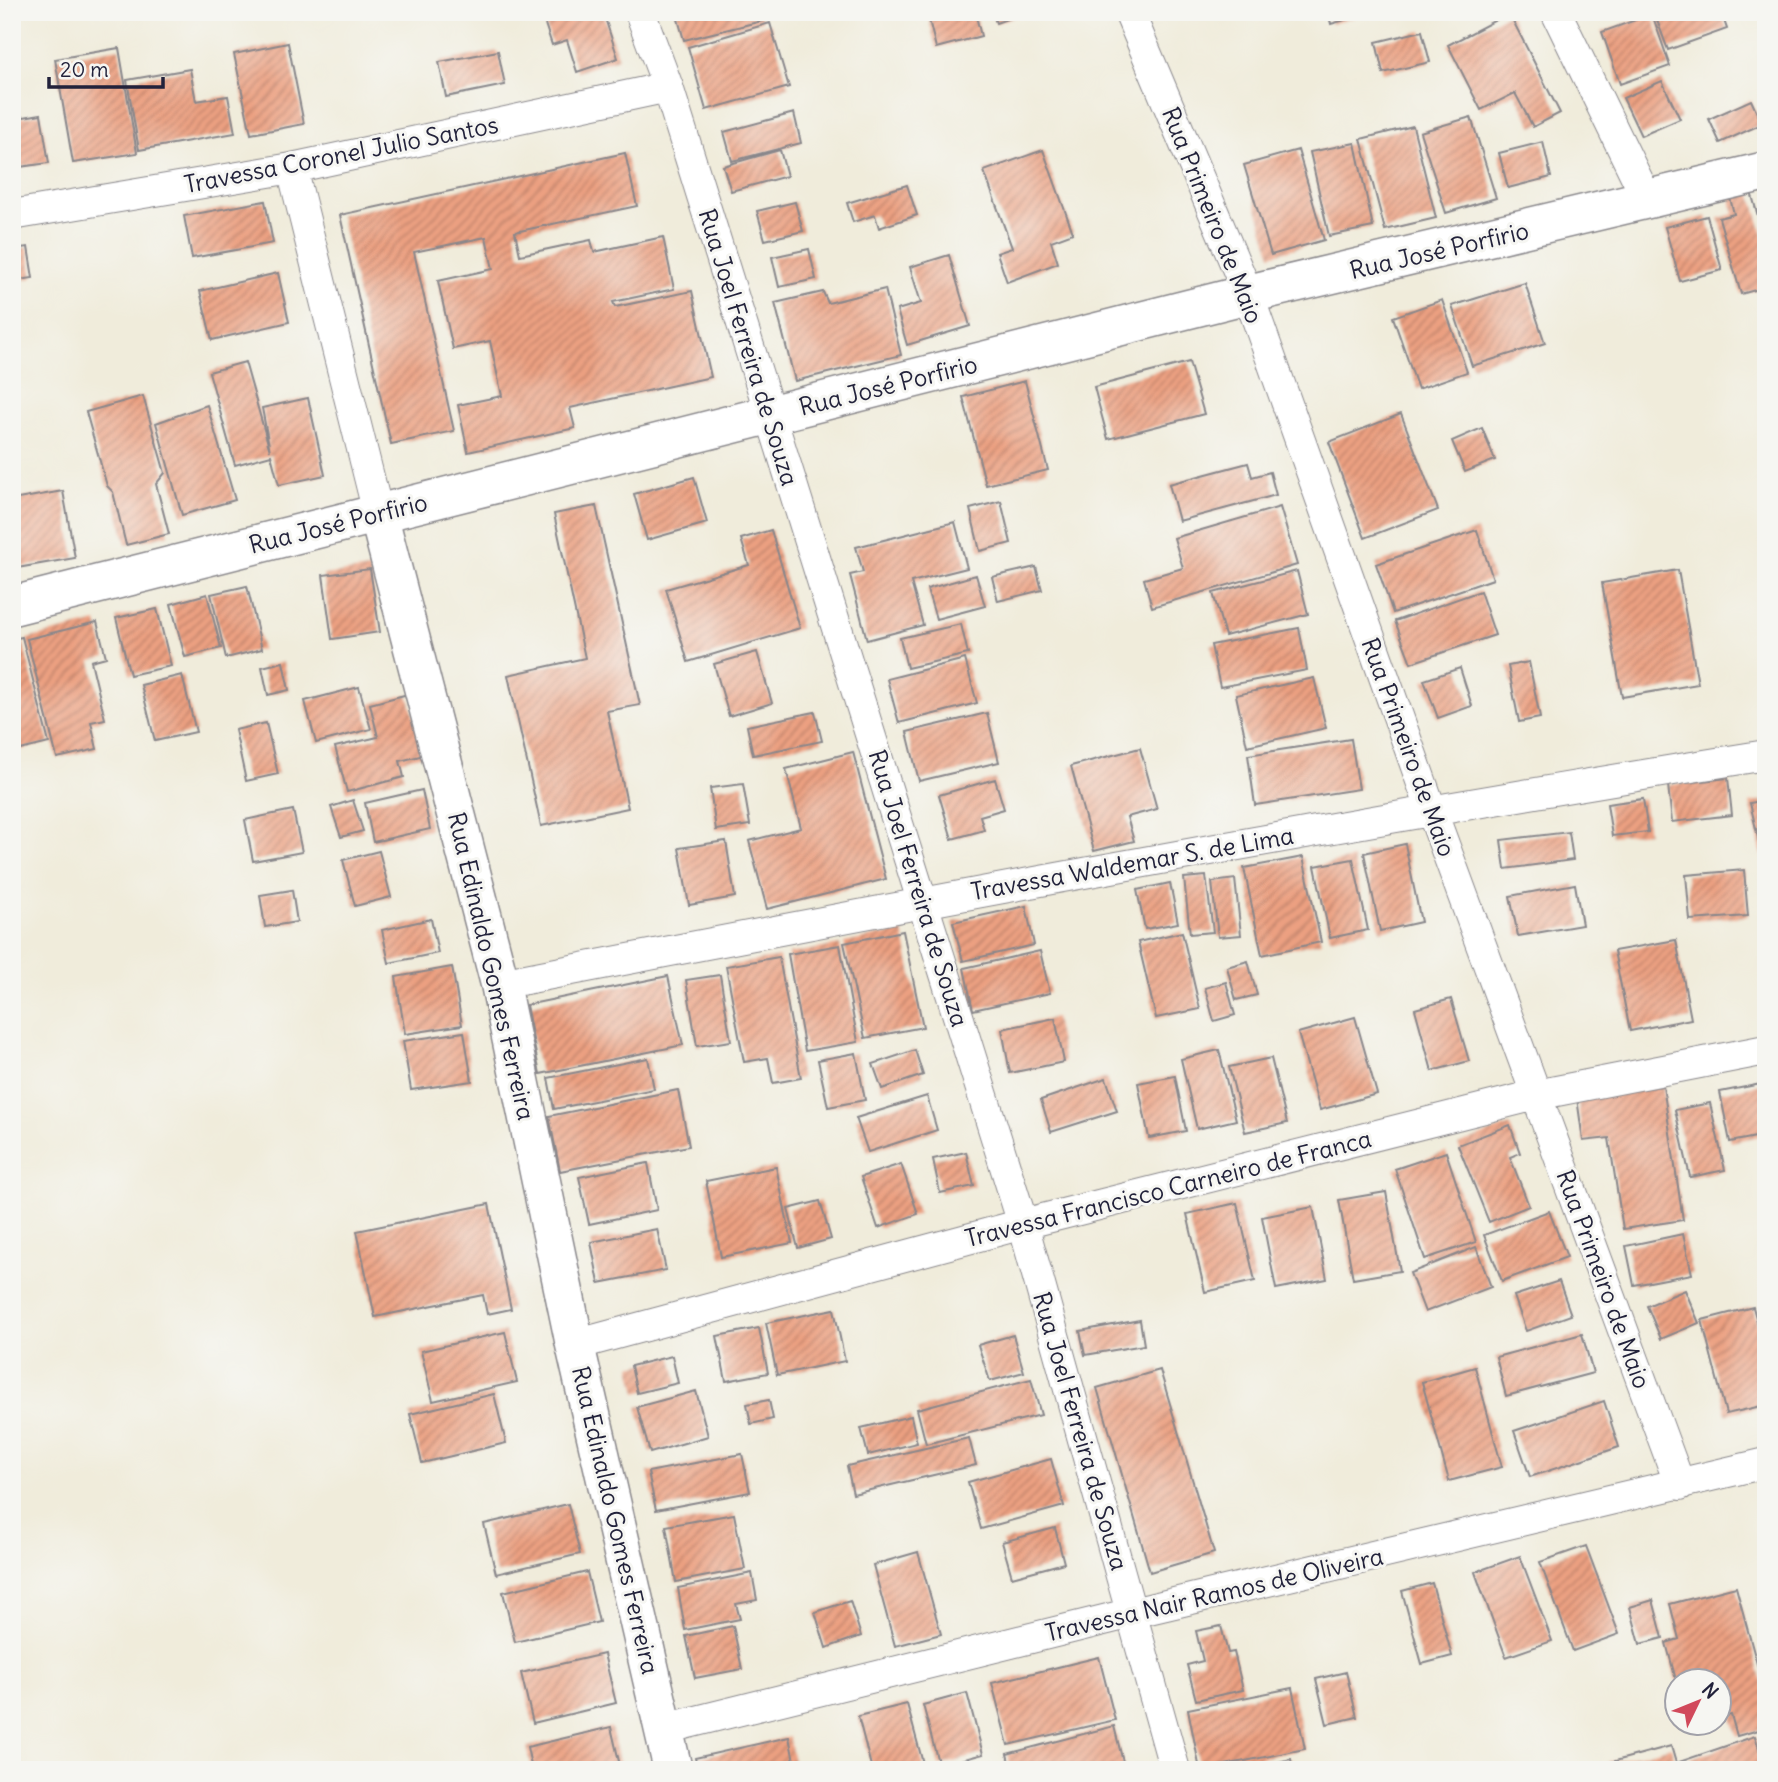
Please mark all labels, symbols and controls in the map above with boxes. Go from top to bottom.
scale bar [49,46,163,90]
text: 20 m [60,56,109,83]
street label: Rua Primeiro de Maio [1156,102,1270,328]
street label: Travessa Coronel Julio Santos [181,109,501,199]
street label: Rua Joel Ferreira de Souza [693,205,805,489]
street label: Rua José Porfirio [1347,215,1531,285]
street label: Rua José Porfirio [796,348,980,422]
street label: Rua José Porfirio [246,486,430,560]
street label: Rua Primeiro de Maio [1355,633,1463,861]
street label: Rua Joel Ferreira de Souza [863,746,975,1030]
street label: Rua Edinaldo Gomes Ferreira [442,809,542,1123]
street label: Travessa Waldemar S. de Lima [968,820,1296,906]
street label: Travessa Francisco Carneiro de Franca [962,1123,1374,1253]
street label: Rua Primeiro de Maio [1550,1165,1658,1393]
street label: Rua Joel Ferreira de Souza [1027,1288,1135,1574]
street label: Rua Edinaldo Gomes Ferreira [566,1363,666,1677]
street label: Travessa Nair Ramos de Oliveira [1042,1540,1386,1648]
north arrow [1662,1666,1732,1736]
text: N [1697,1677,1724,1703]

